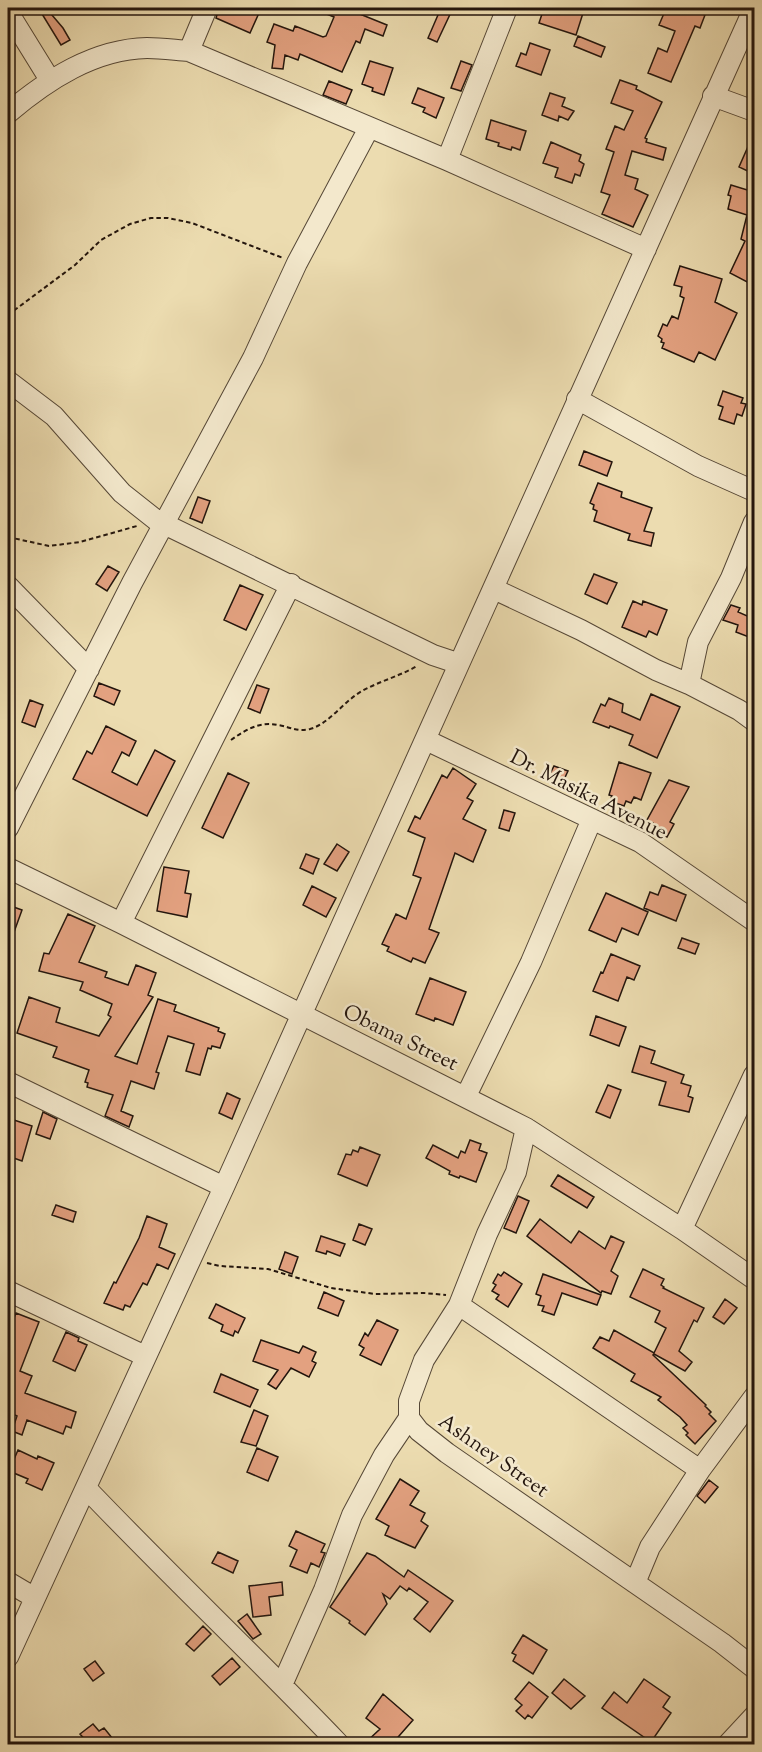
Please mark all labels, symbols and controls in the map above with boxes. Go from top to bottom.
street label: Dr. Masika Avenue [504,743,672,848]
street label: Obama Street [337,998,463,1080]
street label: Ashney Street [432,1408,554,1506]

